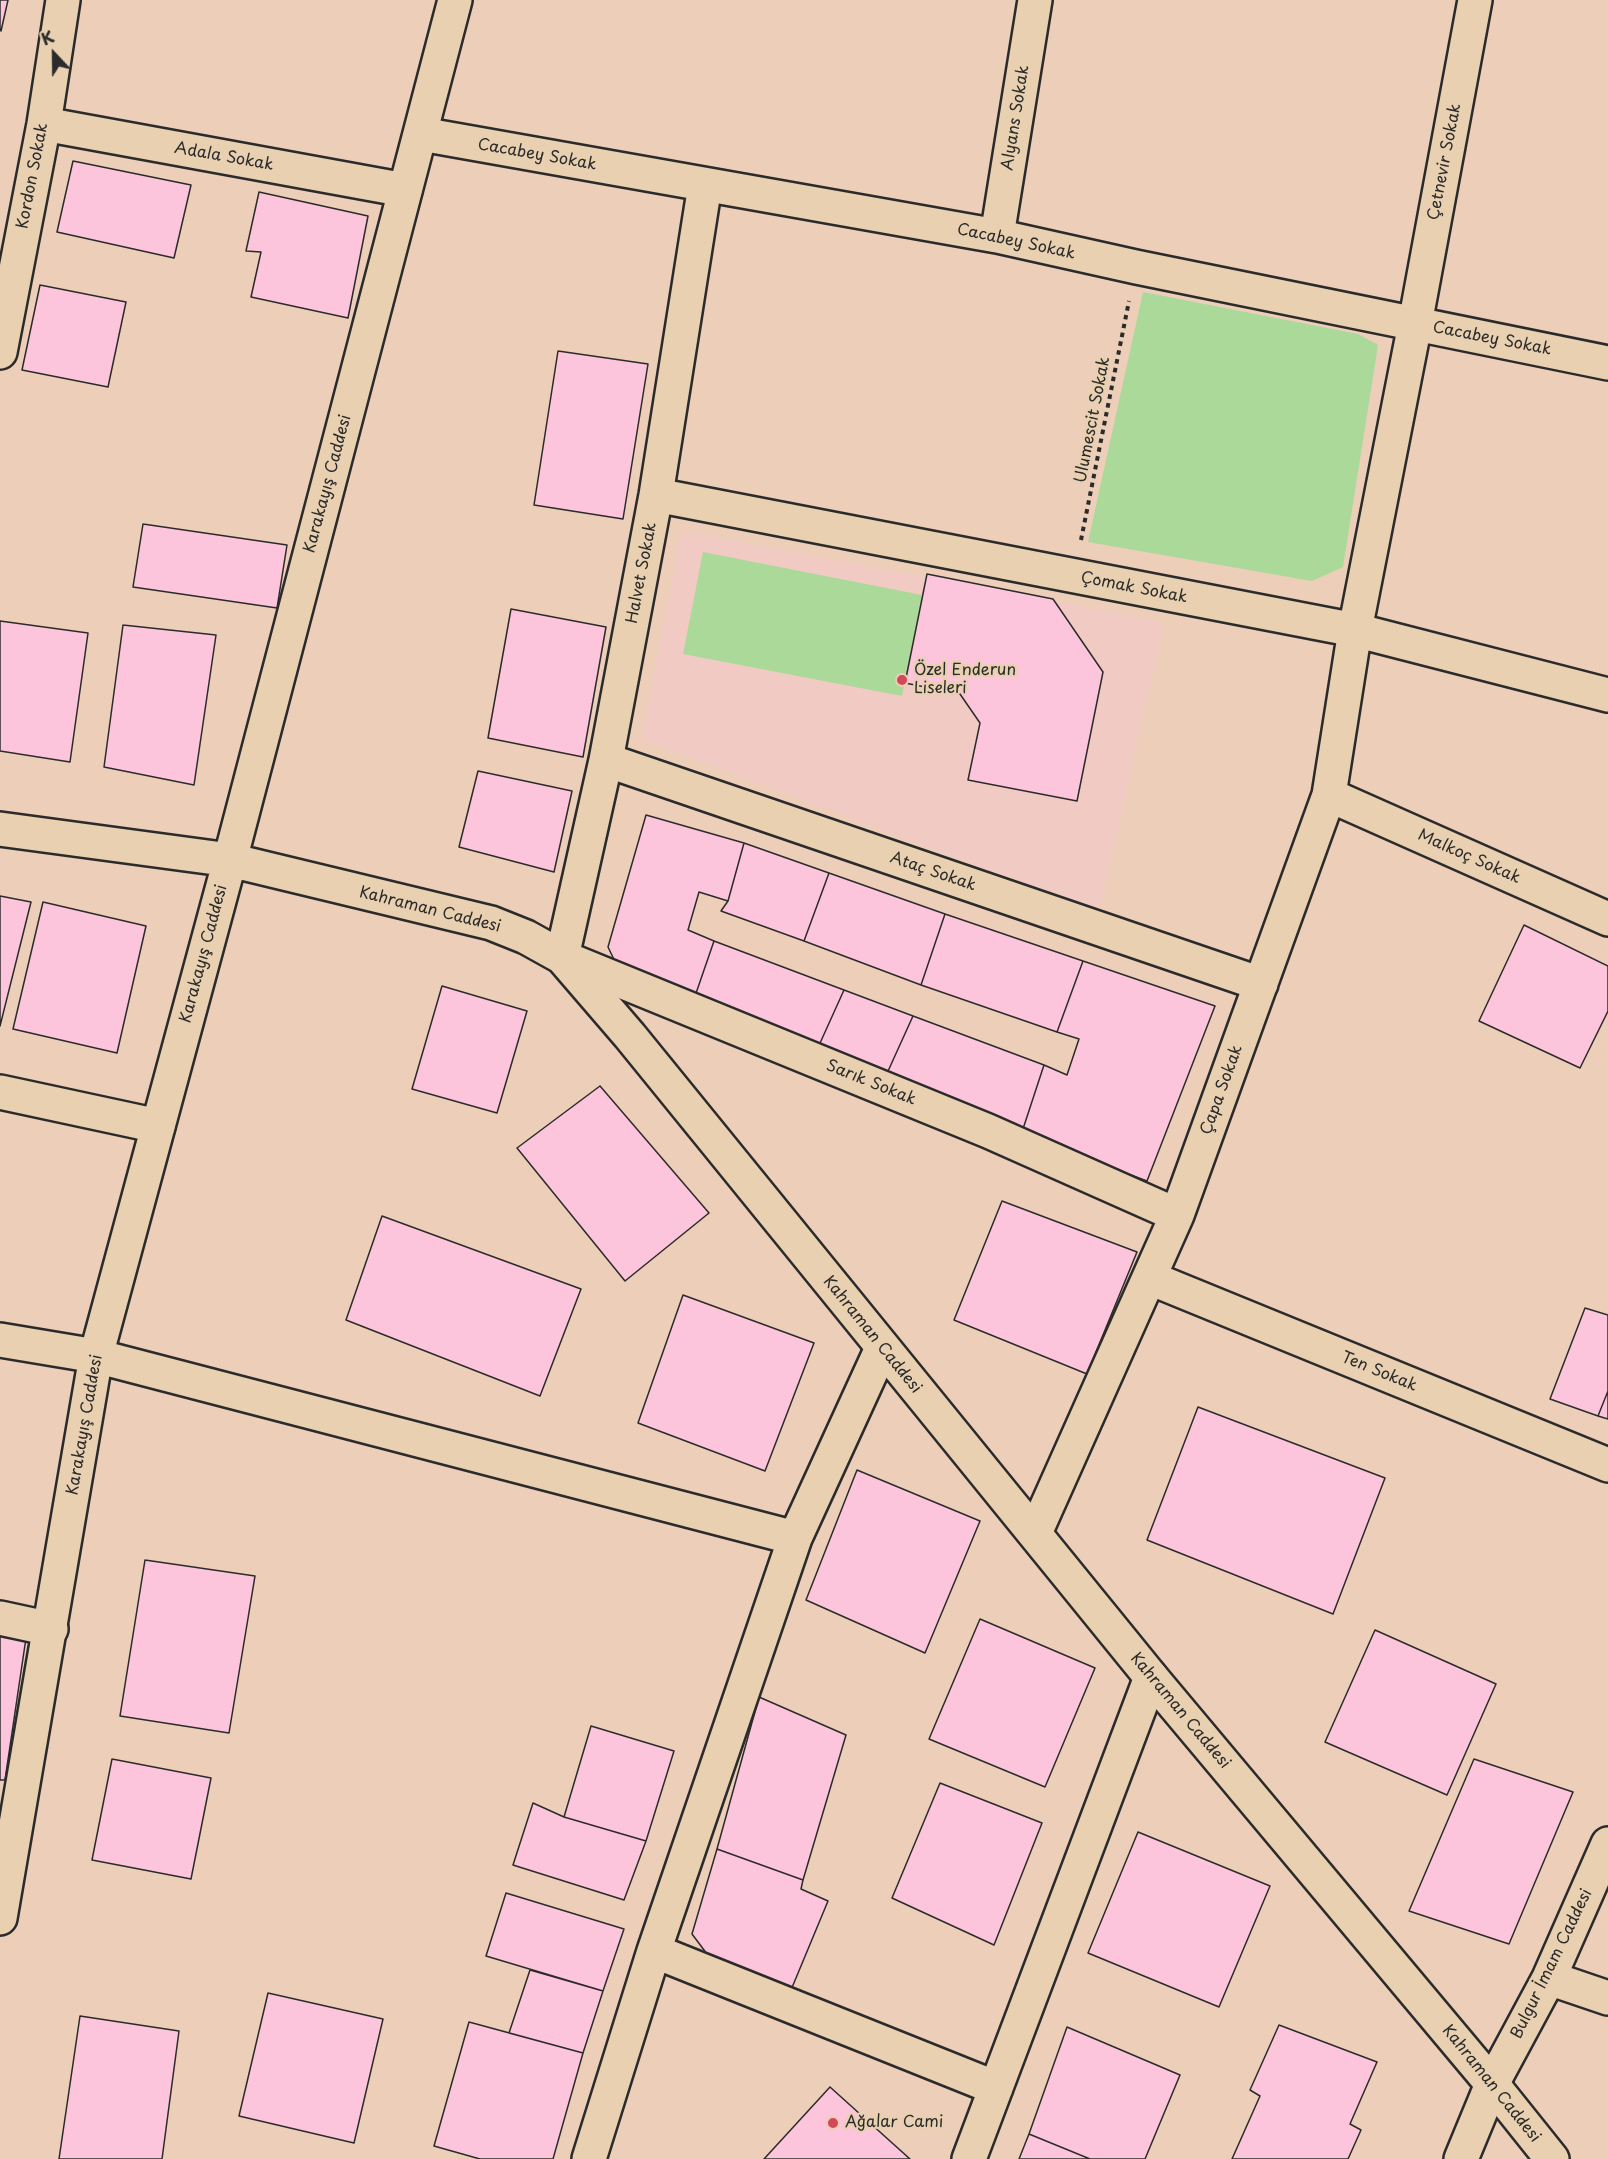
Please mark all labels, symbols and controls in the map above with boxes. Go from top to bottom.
north arrow [24,24,84,84]
text: K [37,24,57,51]
street label: Alyans Sokak [998,64,1034,172]
street label: Çetnevir Sokak [1424,102,1466,222]
street label: Kordon Sokak [13,122,53,230]
street label: Cacabey Sokak [476,135,598,175]
street label: Adala Sokak [173,139,275,175]
street label: Cacabey Sokak [955,220,1077,264]
street label: Cacabey Sokak [1431,318,1553,360]
street label: Ulumescit Sokak [1071,355,1115,485]
street label: Karakayış Caddesi [300,413,356,555]
street label: Halvet Sokak [623,521,661,625]
street label: Çomak Sokak [1079,568,1189,608]
place label: Özel Enderun Liseleri [914,661,1016,699]
marker: Özel Enderun Liseleri [895,673,909,687]
street label: Malkoç Sokak [1415,826,1523,888]
street label: Ataç Sokak [888,848,978,896]
street label: Karakayış Caddesi [176,883,232,1025]
street label: Kahraman Caddesi [357,883,503,937]
street label: Çapa Sokak [1197,1042,1247,1138]
street label: Sarık Sokak [823,1056,919,1110]
street label: Kahraman Caddesi [819,1272,925,1398]
street label: Ten Sokak [1338,1348,1420,1396]
street label: Karakayış Caddesi [63,1353,107,1497]
street label: Kahraman Caddesi [1126,1649,1234,1773]
street label: Bulgur İmam Caddesi [1507,1886,1597,2042]
street label: Kahraman Caddesi [1438,2021,1544,2147]
place label: Ağalar Cami [845,2113,943,2133]
marker: Ağalar Cami [826,2116,840,2130]

